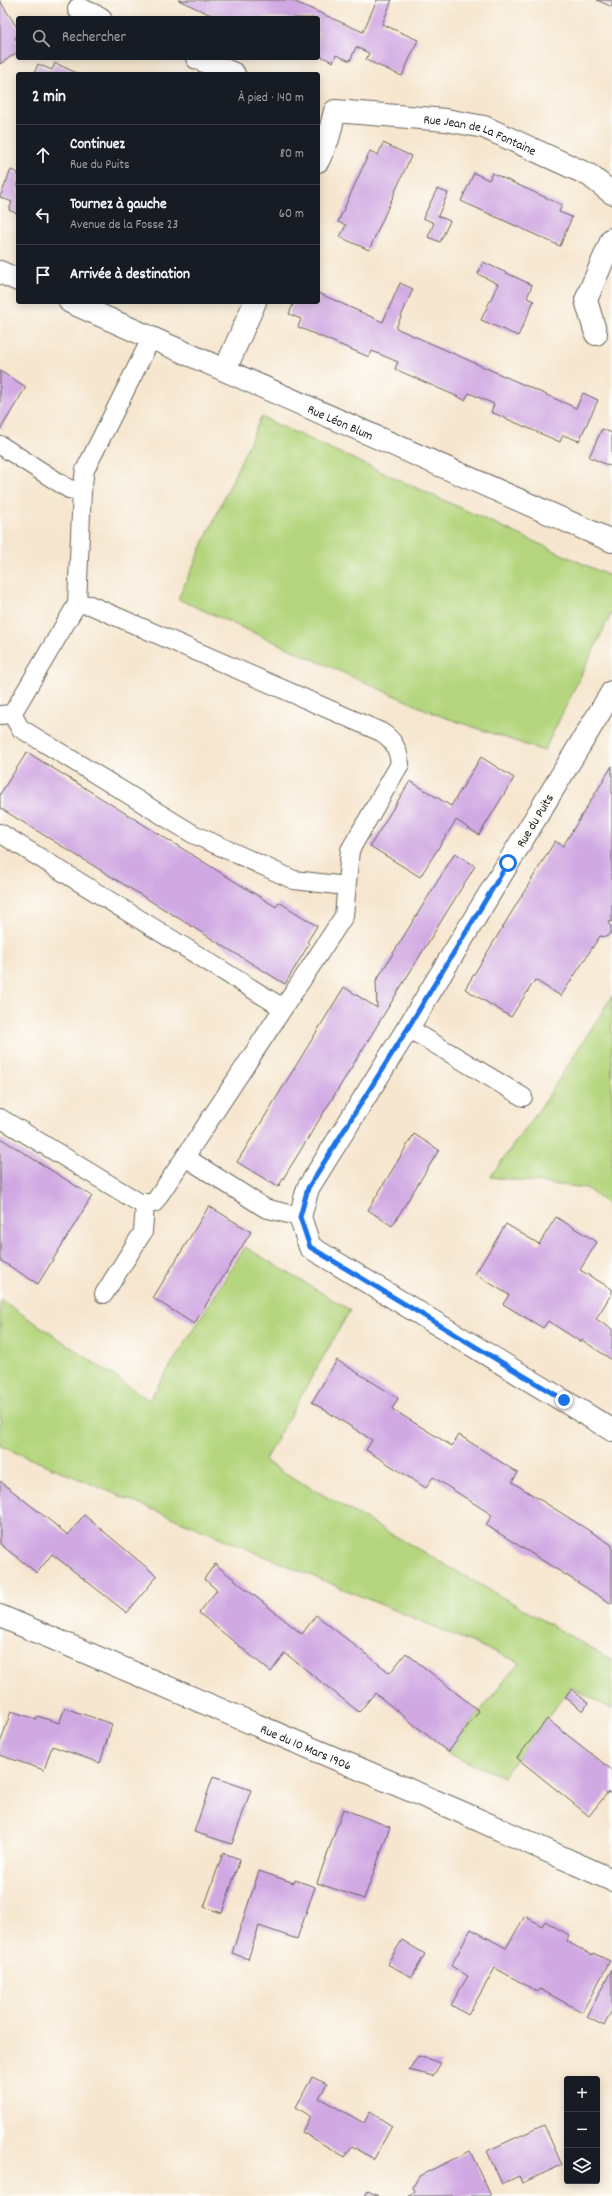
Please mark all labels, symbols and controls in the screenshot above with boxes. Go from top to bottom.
search box [16,16,320,60]
icon: search [30,27,52,49]
text: Rechercher [62,27,126,49]
text: 2 min [32,86,66,110]
text: À pied · 140 m [238,89,304,108]
street label: Rue Jean de La Fontaine [423,111,539,162]
text: Continuez [70,134,125,156]
icon: ahead [32,144,54,166]
text: 80 m [280,145,304,164]
text: Rue du Puits [70,156,129,175]
text: Tournez à gauche [70,194,167,216]
icon: left [32,204,54,226]
text: 60 m [279,205,304,224]
text: Avenue de la Fosse 23 [70,216,178,235]
icon: arrive [32,264,54,286]
text: Arrivée à destination [70,264,190,286]
street label: Rue Léon Blum [304,401,376,447]
street label: Rue du Puits [513,791,560,852]
route start [499,854,517,872]
route end [555,1391,573,1409]
street label: Rue du 10 Mars 1906 [257,1721,354,1776]
map controls [564,2076,600,2184]
button: + [564,2076,600,2112]
button: − [564,2112,600,2148]
button: layers [564,2148,600,2184]

